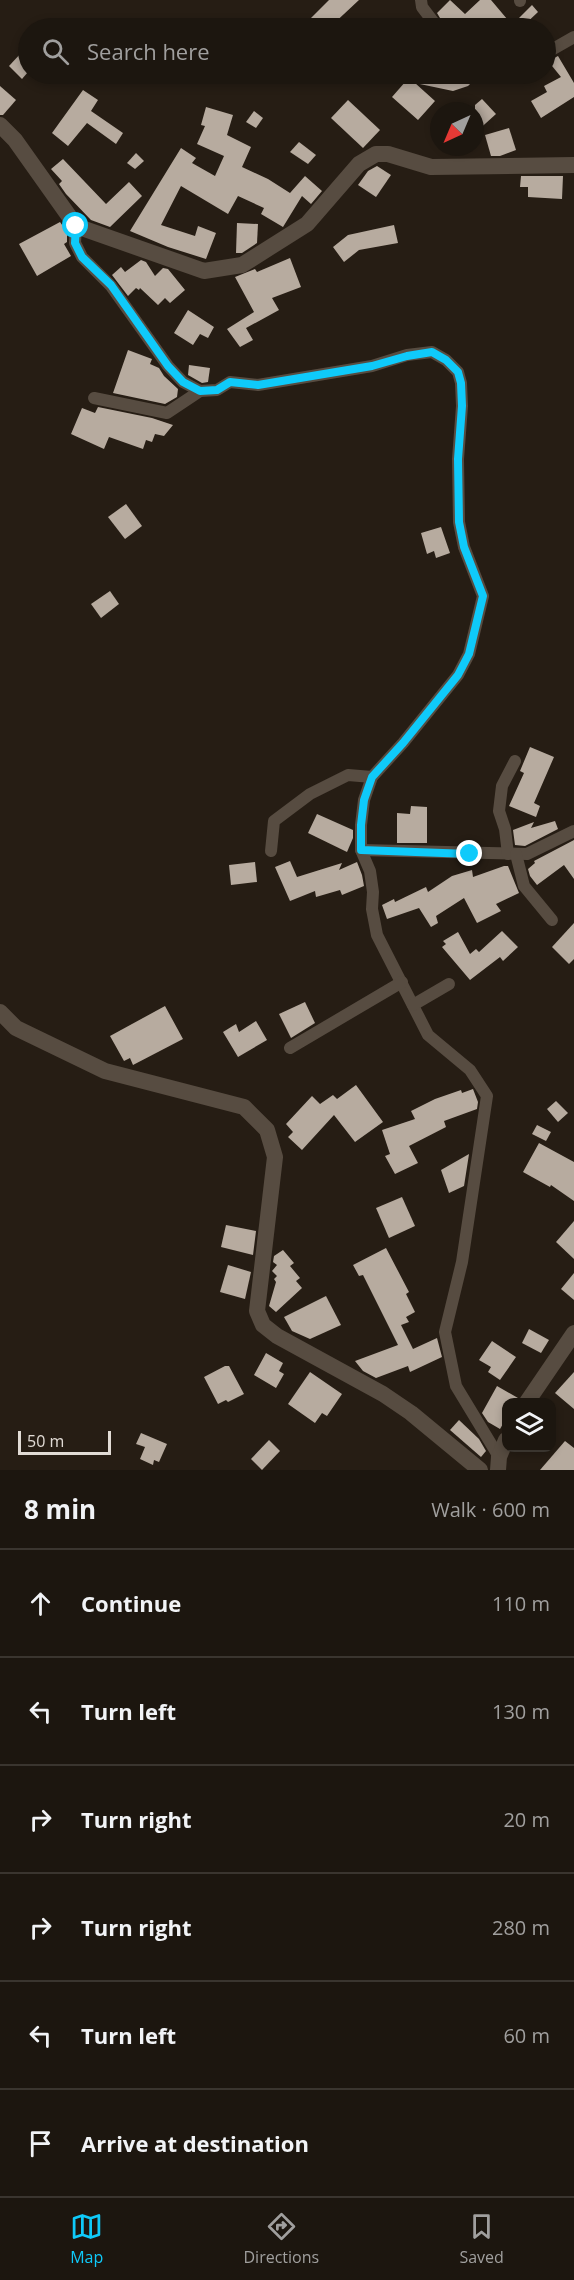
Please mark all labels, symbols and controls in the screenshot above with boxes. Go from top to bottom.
search box [18,18,556,84]
icon: search [39,35,72,68]
text: Search here [87,36,210,66]
north arrow [430,102,484,156]
route start [62,212,88,238]
route end [456,840,482,866]
map controls [502,1398,556,1452]
button: layers [502,1398,556,1452]
scale bar [18,1428,111,1456]
text: 50 m [27,1430,64,1452]
text: 8 min [24,1491,96,1527]
text: Walk · 600 m [431,1496,550,1523]
icon: ahead [24,1587,57,1620]
text: Continue [81,1588,181,1618]
text: 110 m [492,1590,550,1617]
icon: left [24,1695,57,1728]
text: Turn left [81,1696,176,1726]
text: 130 m [492,1698,550,1725]
icon: right [24,1803,57,1836]
text: Turn right [81,1804,192,1834]
text: 20 m [503,1806,550,1833]
icon: right [24,1911,57,1944]
text: Turn right [81,1912,192,1942]
text: 280 m [492,1914,550,1941]
icon: left [24,2019,57,2052]
text: Turn left [81,2020,176,2050]
text: 60 m [503,2022,550,2049]
icon: arrive [24,2127,57,2160]
text: Arrive at destination [81,2128,309,2158]
tab: Map [70,2210,103,2268]
tab: Directions [244,2210,319,2268]
tab: Saved [459,2210,504,2268]

